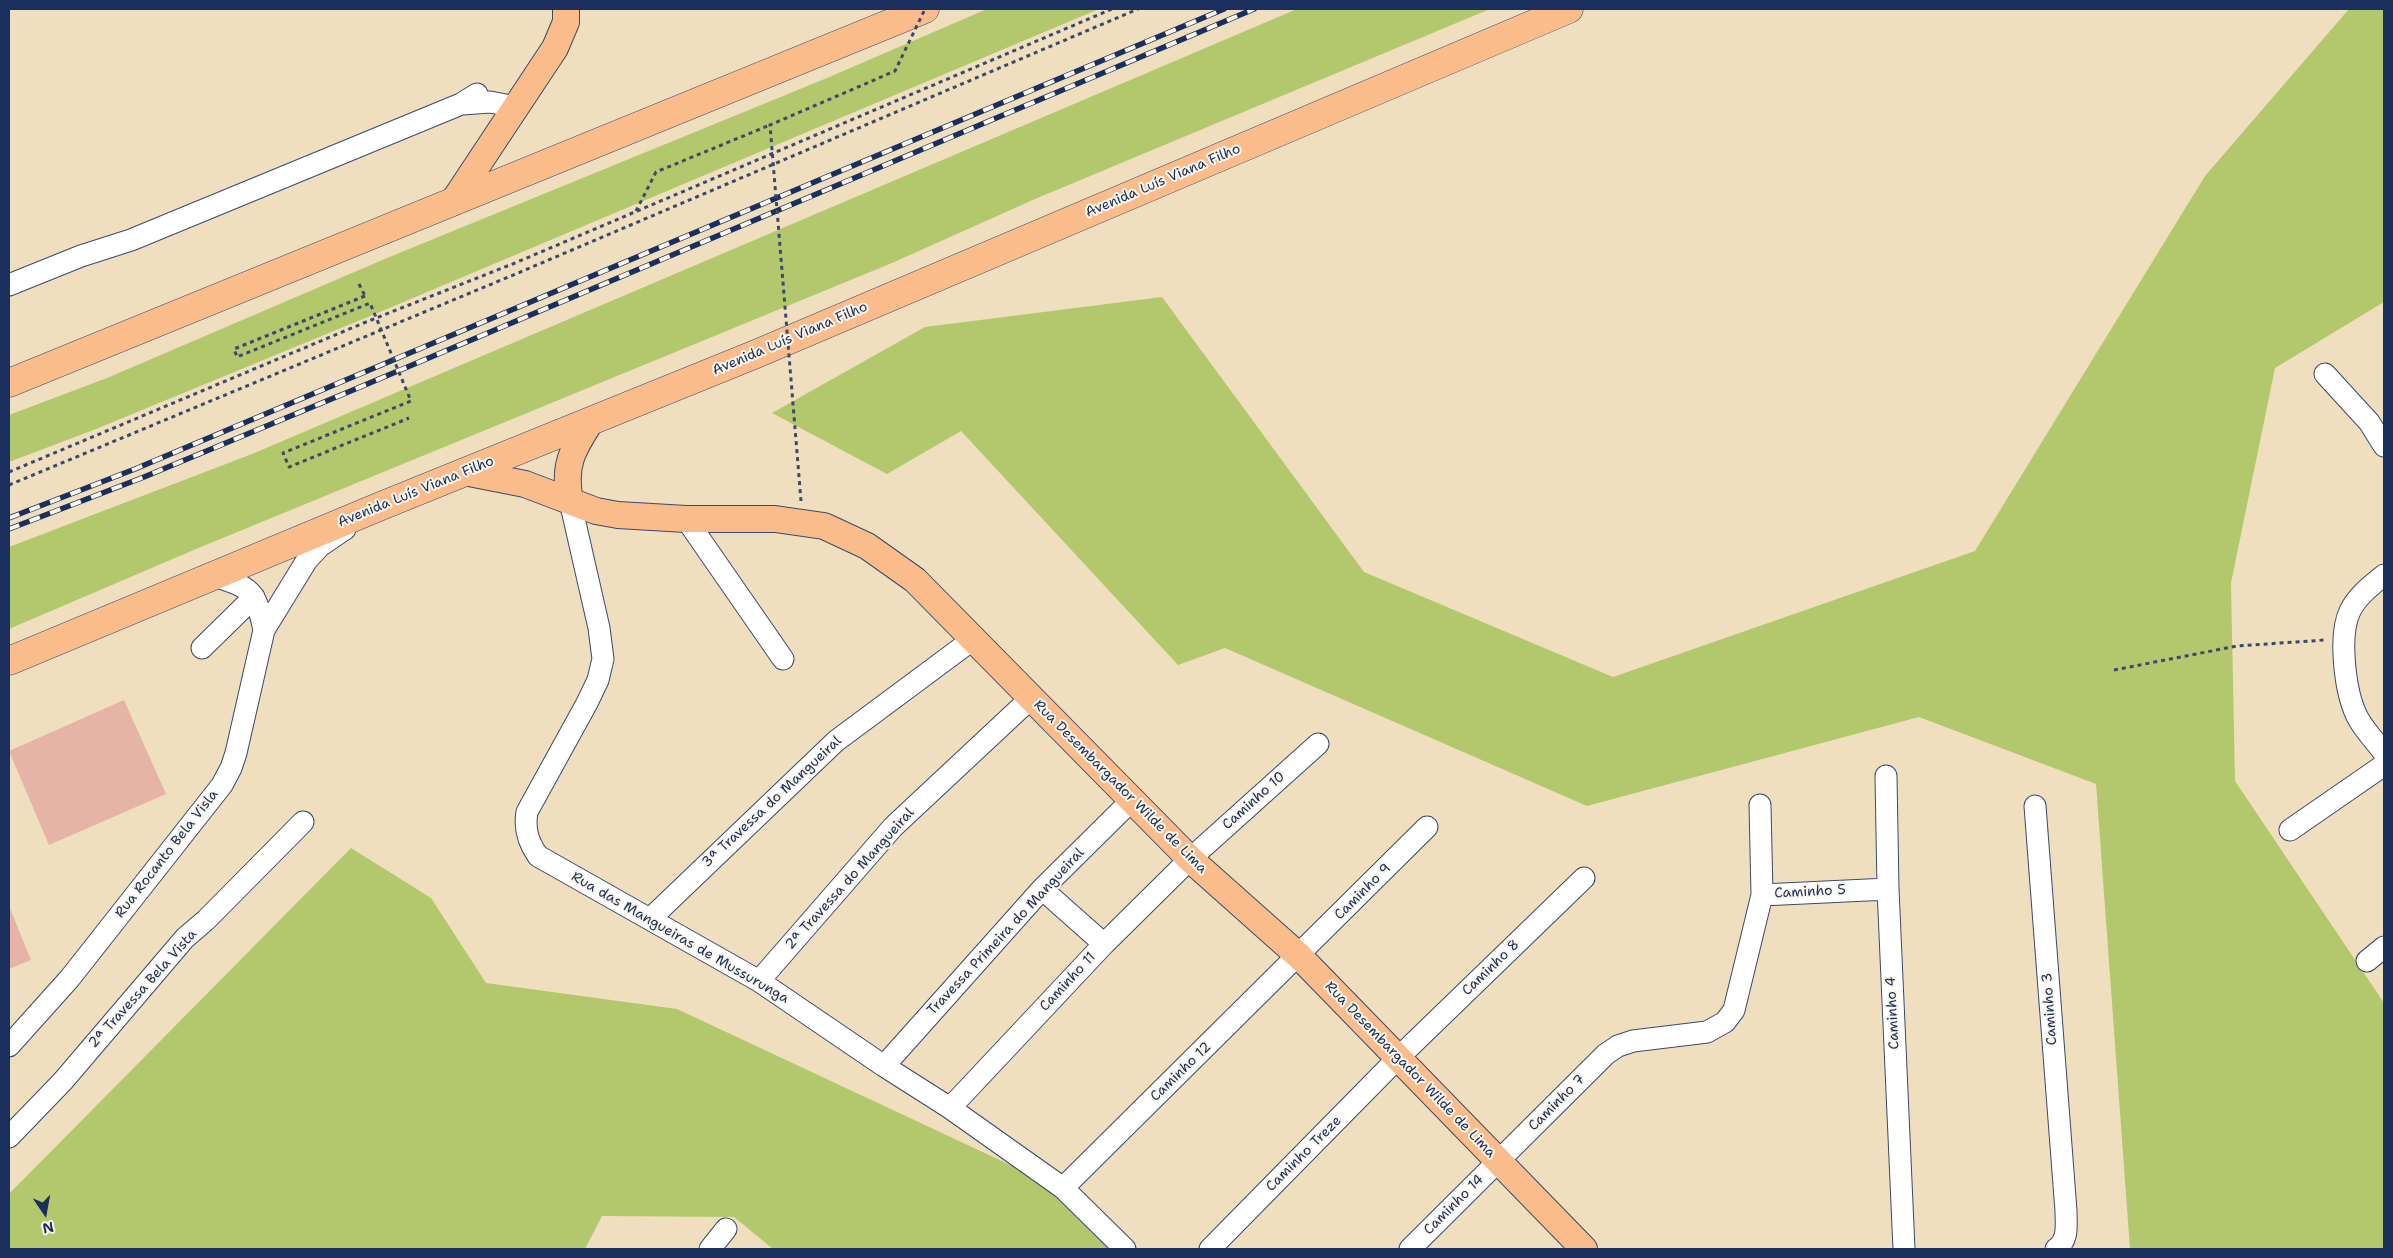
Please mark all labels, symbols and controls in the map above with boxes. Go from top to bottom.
street label: Avenida Luís Viana Filho [1083,141,1243,221]
street label: Avenida Luís Viana Filho [710,299,870,379]
street label: Avenida Luís Viana Filho [336,453,496,531]
street label: Rua Desembargador Wilde de Lima [1030,697,1210,877]
street label: 3ª Travessa do Mangueiral [699,733,845,871]
street label: Caminho 10 [1219,769,1289,833]
street label: Rua Rocanto Bela Visla [112,787,222,921]
street label: 2ª Travessa do Mangueiral [782,805,918,953]
street label: Travessa Primeira do Mangueiral [924,845,1088,1019]
street label: Caminho 9 [1331,860,1395,924]
street label: Rua das Mangueiras de Mussurunga [568,869,792,1007]
street label: Caminho 5 [1774,882,1846,902]
street label: 2ª Travessa Bela Vista [85,926,201,1052]
street label: Caminho 8 [1459,937,1523,999]
street label: Caminho 11 [1037,949,1099,1015]
street label: Caminho 3 [2039,972,2061,1046]
street label: Caminho 4 [1883,976,1903,1050]
street label: Rua Desembargador Wilde de Lima [1321,978,1499,1162]
street label: Caminho 12 [1147,1039,1215,1105]
street label: Caminho 7 [1525,1071,1589,1135]
street label: Caminho Treze [1263,1113,1345,1195]
street label: Caminho 14 [1420,1171,1488,1239]
north arrow [20,1188,70,1238]
text: N [41,1218,55,1238]

